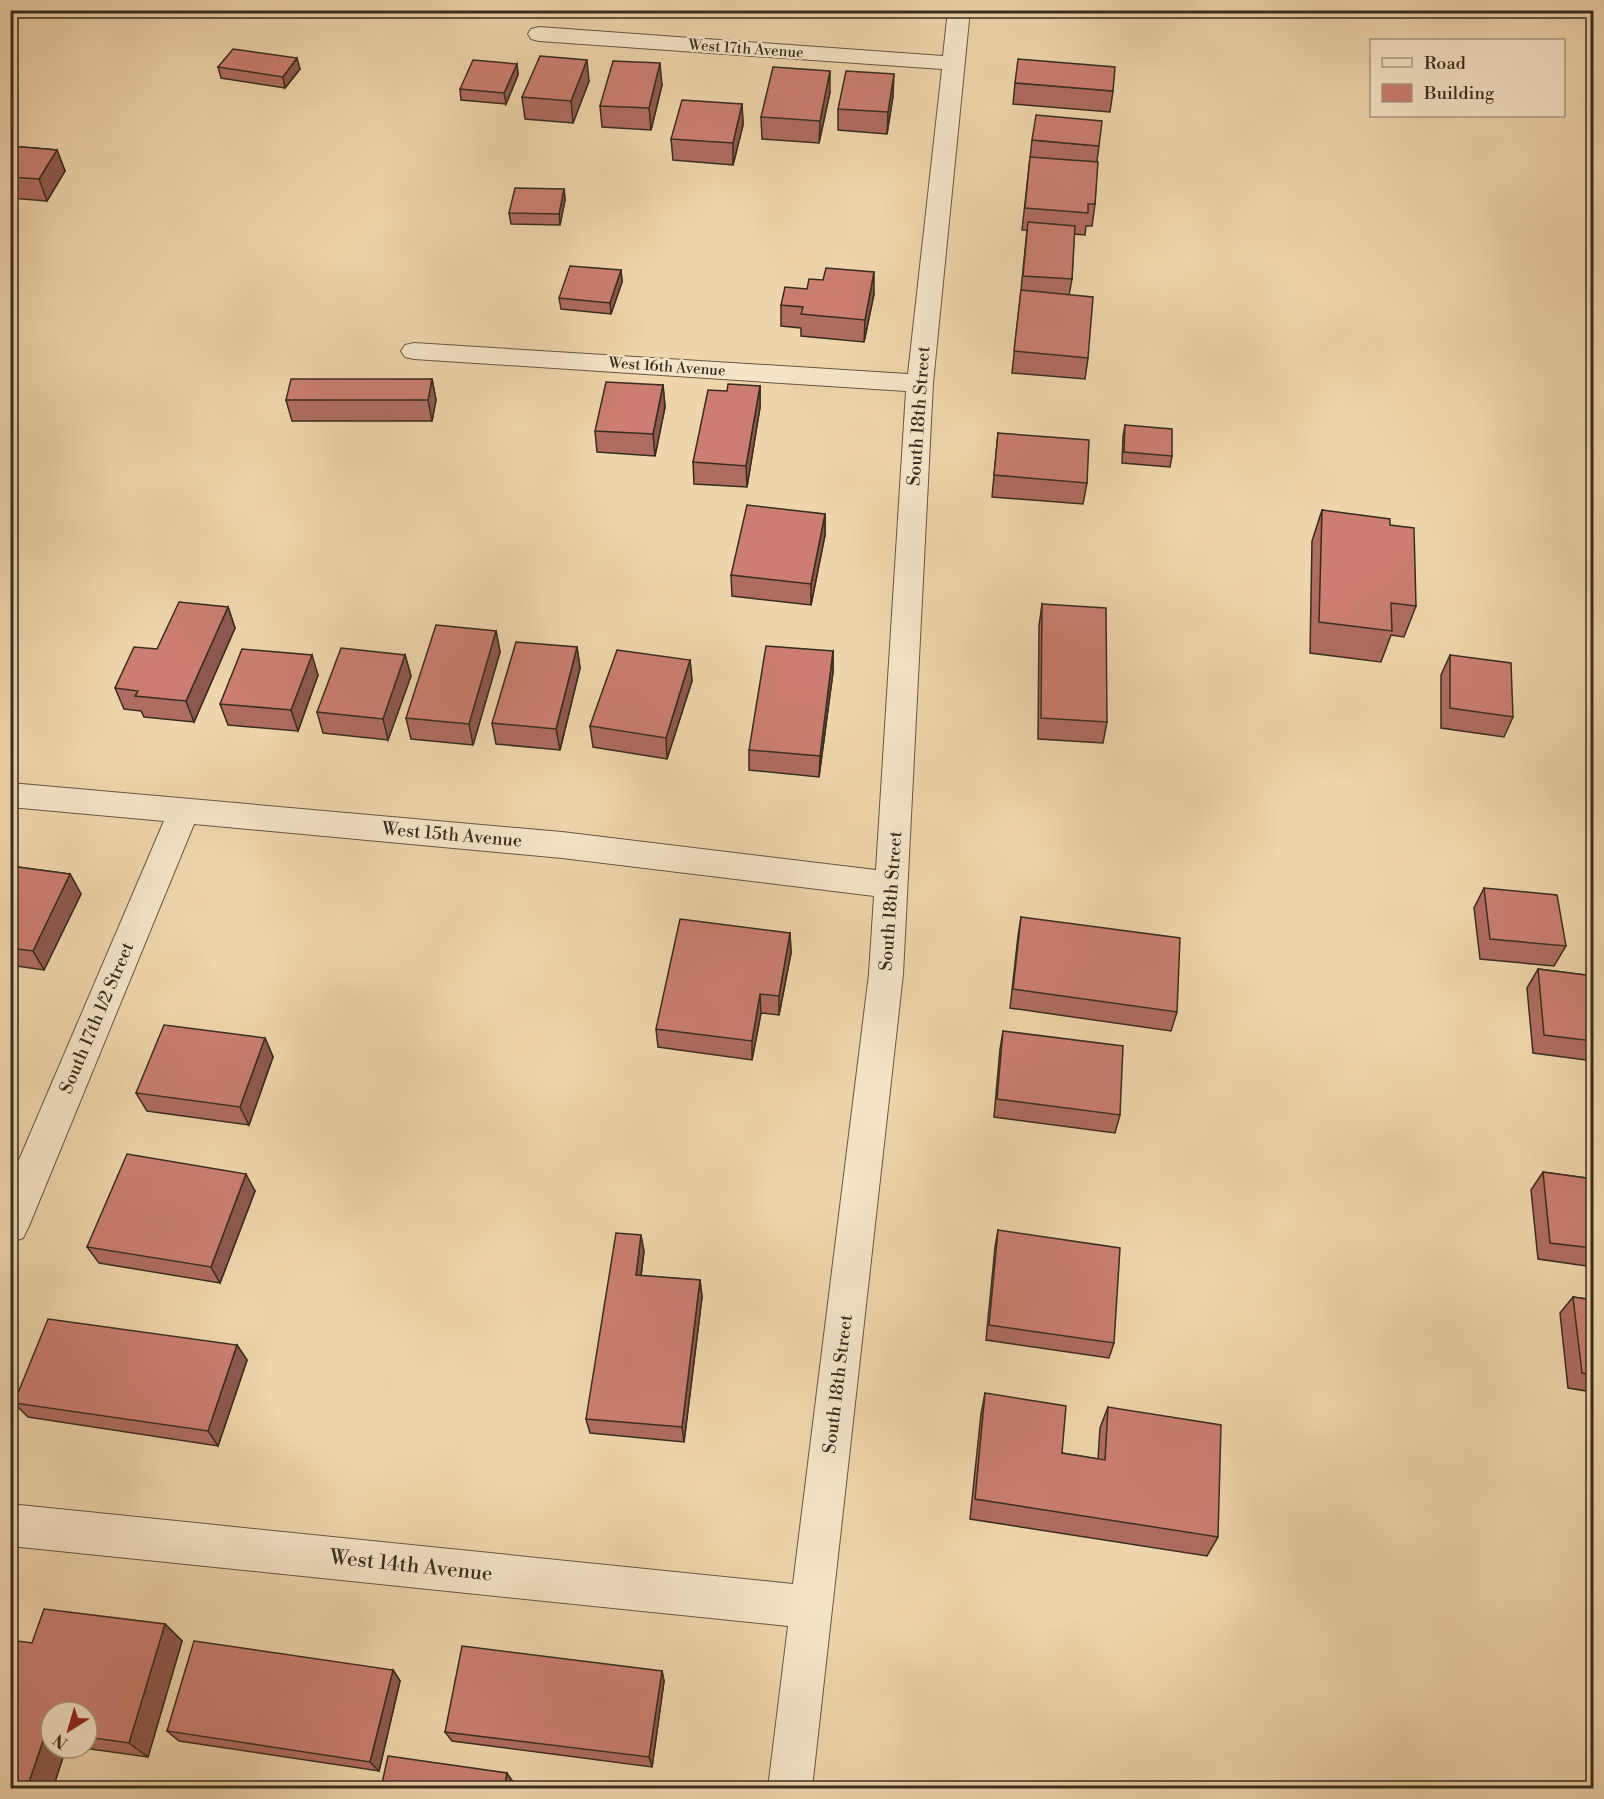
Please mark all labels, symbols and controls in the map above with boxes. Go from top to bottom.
street label: West 17th Avenue [687,35,804,63]
legend [1370,39,1565,117]
text: Road [1424,52,1467,75]
text: Building [1423,82,1495,105]
street label: South 18th Street [903,345,935,487]
street label: West 16th Avenue [607,353,726,381]
street label: West 15th Avenue [380,817,523,853]
street label: South 18th Street [875,830,907,972]
street label: South 17th 1/2 Street [55,938,140,1097]
street label: South 18th Street [818,1312,858,1455]
street label: West 14th Avenue [327,1544,494,1587]
north arrow [39,1700,99,1760]
text: N [49,1729,72,1753]

